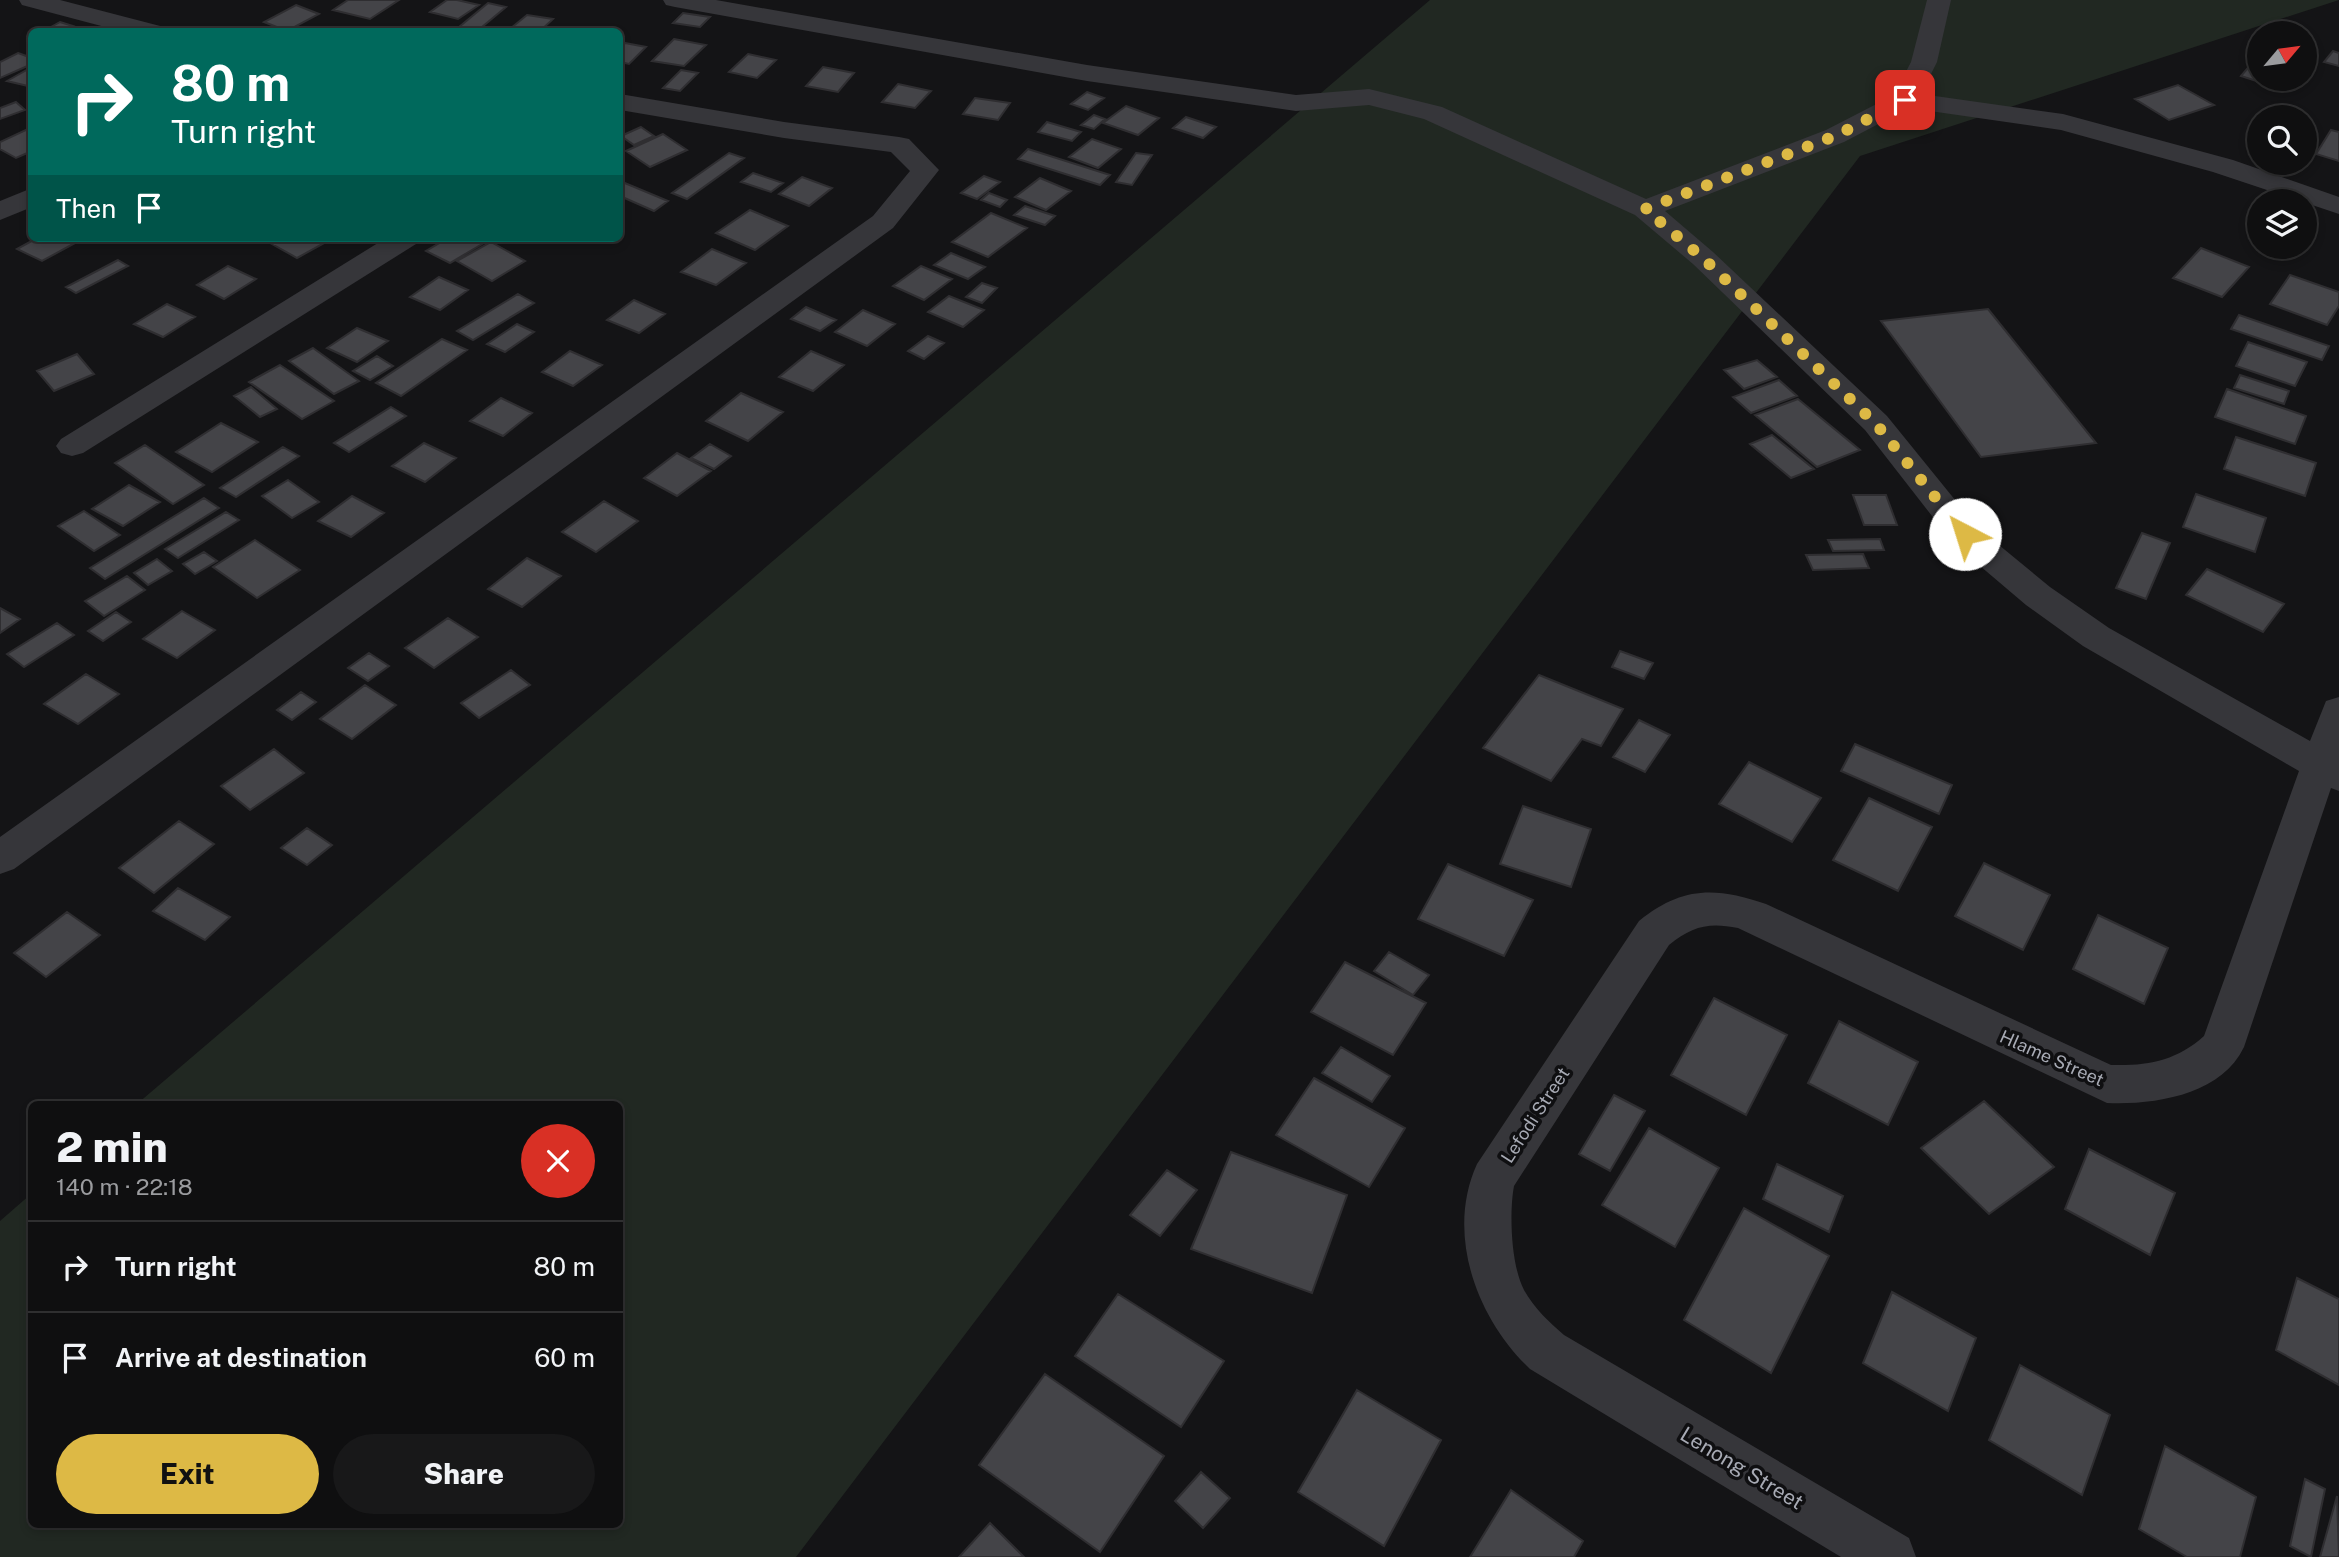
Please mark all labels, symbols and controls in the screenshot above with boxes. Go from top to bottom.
north arrow [2247,21,2317,91]
map controls [2247,21,2317,259]
text: 80 m [171,54,290,112]
icon: right [56,56,147,147]
pin [1875,70,1935,130]
icon: arrive [1886,81,1924,119]
button: search [2247,105,2317,175]
text: Turn right [171,113,316,150]
icon: arrive [130,189,168,227]
button: layers [2247,189,2317,259]
text: Then [56,193,116,224]
position arrow [1928,497,2002,571]
street label: Hlame Street [1997,1026,2107,1090]
street label: Lefodi Street [1496,1063,1574,1167]
text: 2 min [56,1122,168,1171]
button: close [521,1124,595,1198]
text: 140 m · 22:18 [56,1173,193,1200]
icon: right [56,1248,94,1286]
text: Turn right [115,1251,237,1282]
text: 80 m [534,1251,595,1282]
icon: arrive [56,1339,94,1377]
text: Arrive at destination [115,1342,367,1373]
text: 60 m [534,1342,595,1373]
street label: Lenong Street [1676,1421,1808,1515]
button: Exit [56,1434,319,1514]
button: Share [333,1434,595,1514]

